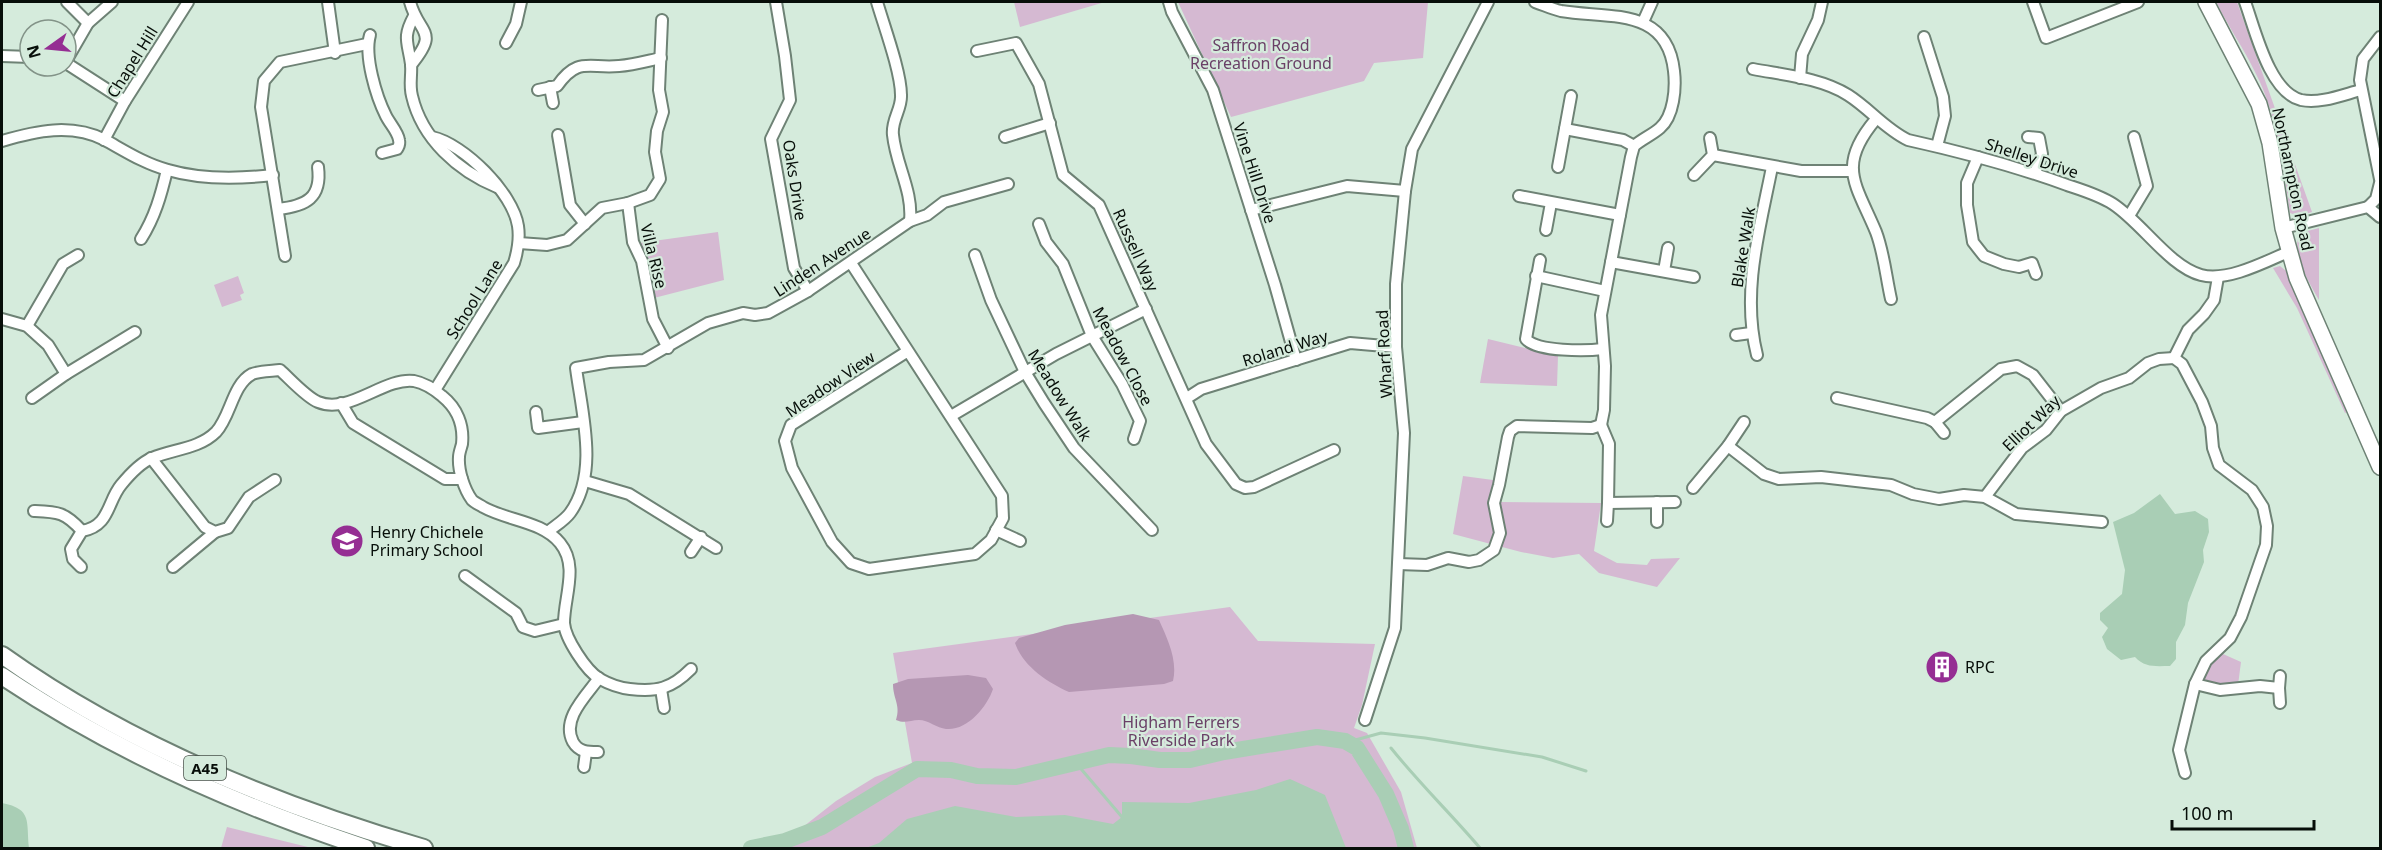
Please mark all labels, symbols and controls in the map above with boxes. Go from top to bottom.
north arrow [18,18,78,78]
street label: Chapel Hill [101,22,163,102]
park label: Saffron Road Recreation Ground [1190,34,1332,74]
text: N [21,43,46,61]
street label: Northampton Road [2267,105,2319,253]
street label: Vine Hill Drive [1228,120,1282,226]
street label: Shelley Drive [1983,133,2081,183]
street label: Oaks Drive [778,138,812,222]
street label: Russell Way [1108,205,1164,296]
street label: Blake Walk [1726,205,1760,289]
street label: Villa Rise [635,221,673,291]
street label: Linden Avenue [769,222,875,302]
street label: School Lane [441,255,507,343]
street label: Meadow Close [1088,303,1158,409]
street label: Wharf Road [1371,309,1397,399]
street label: Roland Way [1240,324,1331,371]
street label: Meadow Walk [1023,345,1097,446]
street label: Meadow View [781,346,879,422]
street label: Elliot Way [1997,389,2065,456]
place label: Henry Chichele Primary School [370,521,484,561]
school or university icon: Henry Chichele Primary School [329,523,365,559]
building icon: RPC [1924,649,1960,685]
place label: RPC [1965,656,1995,678]
park label: Higham Ferrers Riverside Park [1122,711,1240,751]
road number: A45 [184,756,226,780]
scale bar [2172,793,2314,831]
text: 100 m [2181,801,2233,825]

